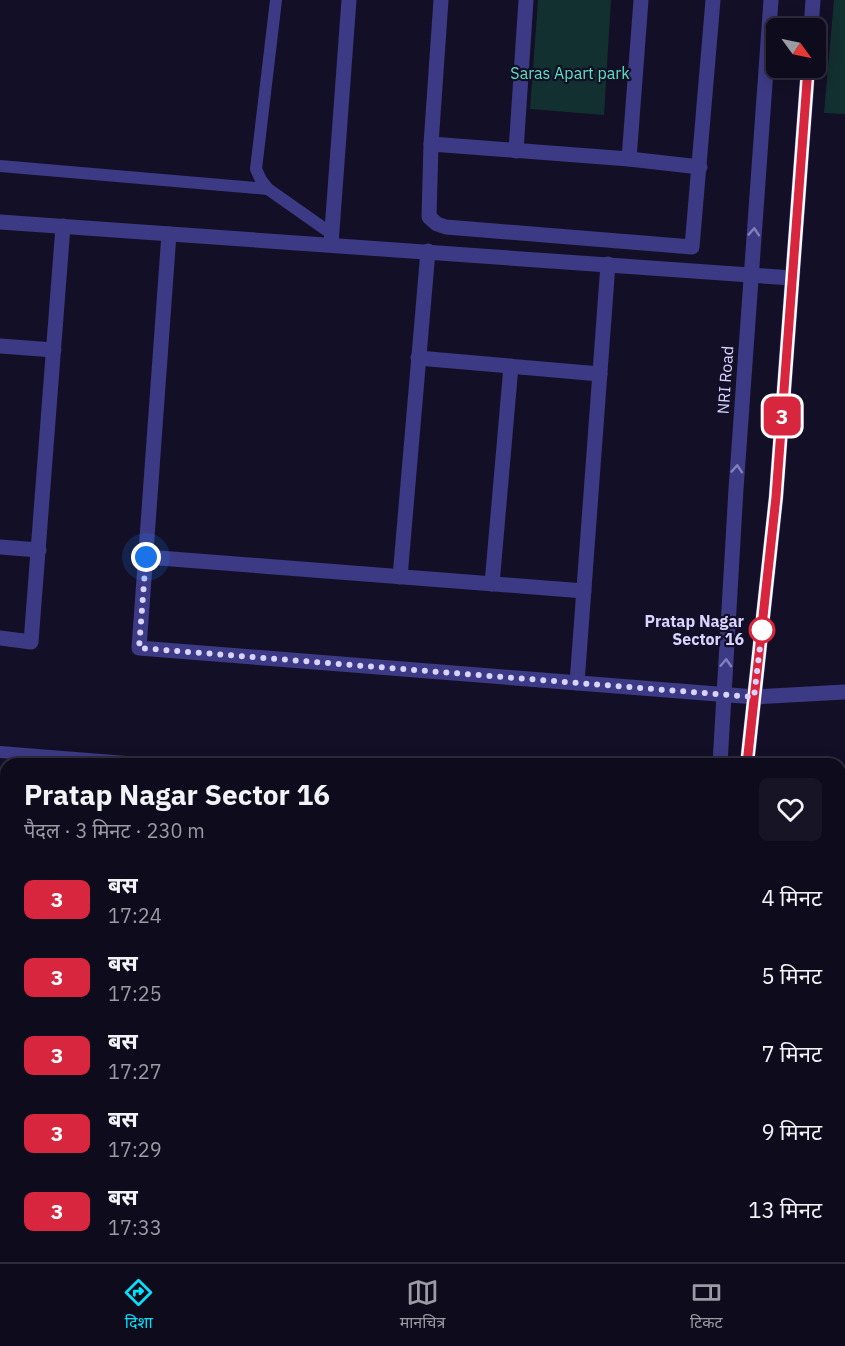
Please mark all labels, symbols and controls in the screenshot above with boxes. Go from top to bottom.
north arrow [766,18,826,78]
map controls [766,18,826,78]
park label: Saras Apart park [510,63,630,83]
one-way arrow [748,228,761,237]
street label: NRI Road [713,345,737,415]
line badge: 3 [762,396,802,436]
text: 3 [776,402,788,430]
one-way arrow [730,464,743,473]
your location [131,542,161,572]
place label: Pratap Nagar Sector 16 [645,611,745,649]
marker: Pratap Nagar Sector 16 [749,617,775,643]
one-way arrow [719,659,732,668]
text: Pratap Nagar Sector 16 [24,776,330,813]
button: heart [759,778,822,841]
text: पैदल · 3 मिनट · 230 m [24,817,205,844]
text: बस [108,870,138,899]
text: 4 मिनट [761,883,822,912]
text: 3 [51,885,63,913]
text: 17:24 [108,902,162,929]
text: बस [108,948,138,977]
text: 5 मिनट [761,961,822,990]
text: 3 [51,963,63,991]
text: 17:25 [108,980,162,1007]
text: बस [108,1026,138,1055]
text: 7 मिनट [761,1039,822,1068]
text: 3 [51,1041,63,1069]
text: 17:27 [108,1058,162,1085]
text: बस [108,1104,138,1133]
text: 9 मिनट [761,1117,822,1146]
text: 3 [51,1119,63,1147]
text: 17:29 [108,1136,162,1163]
text: बस [108,1182,138,1211]
text: 13 मिनट [748,1195,822,1224]
text: 3 [51,1197,63,1225]
text: 17:33 [108,1214,162,1241]
tab: दिशा [122,1276,155,1335]
tab: मानचित्र [400,1276,445,1335]
tab: टिकट [690,1276,723,1335]

